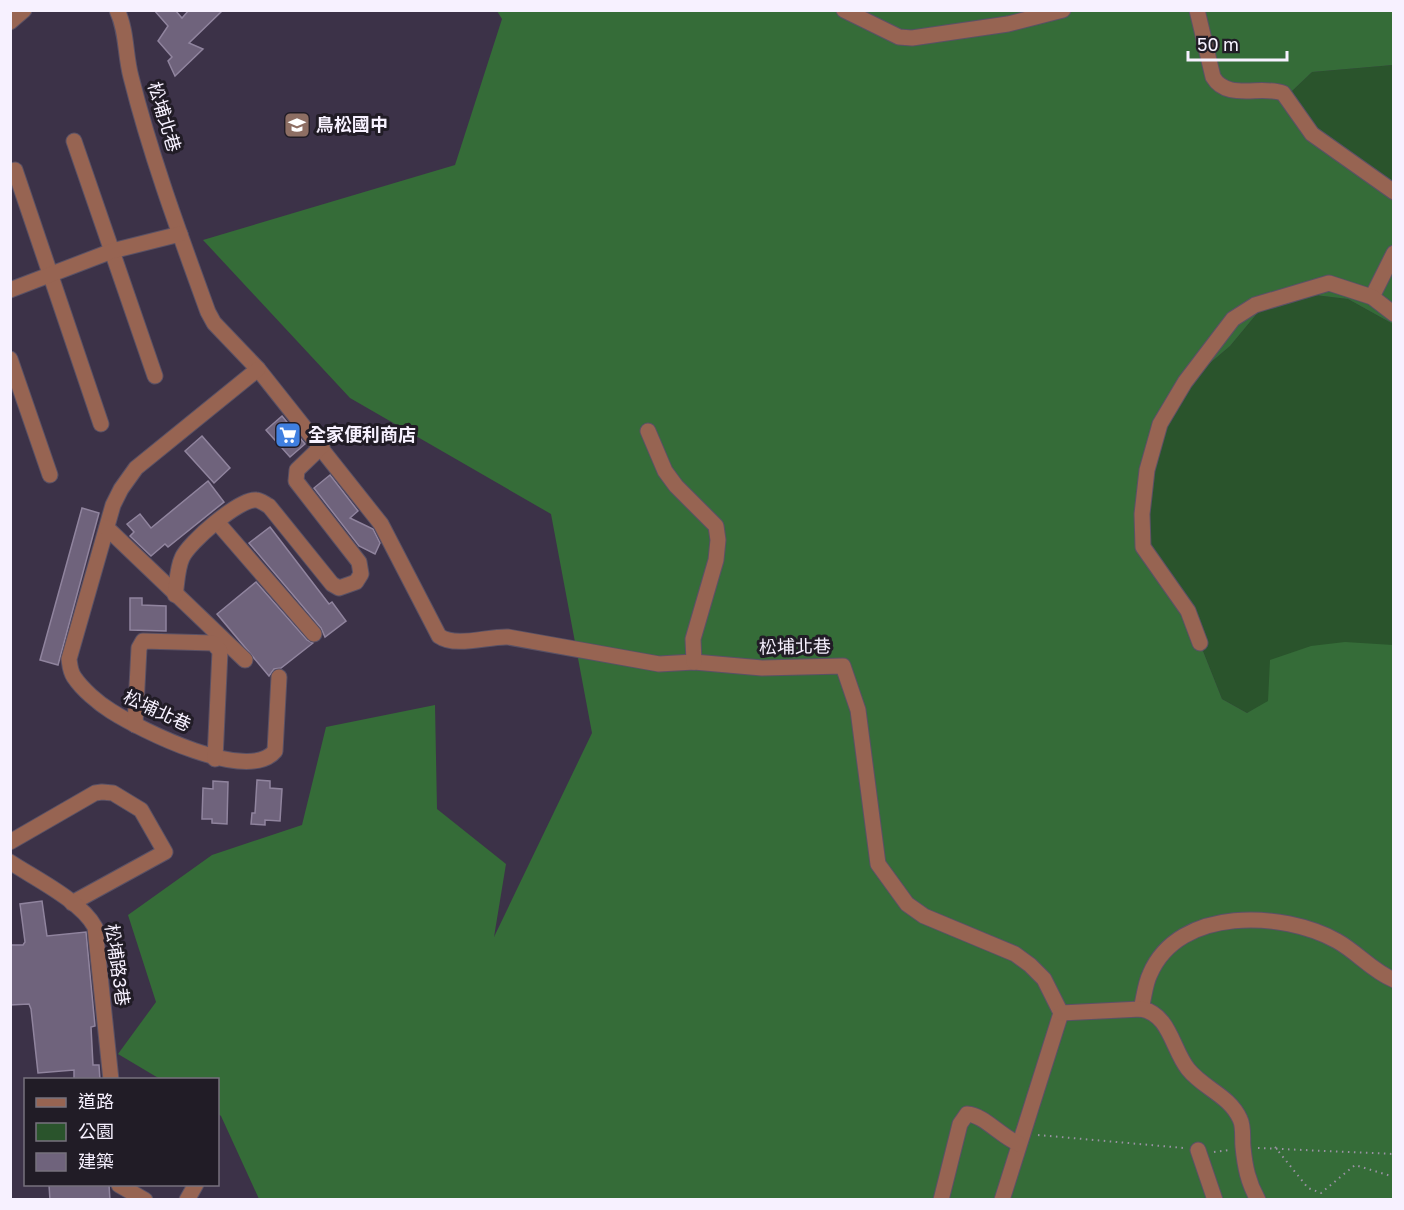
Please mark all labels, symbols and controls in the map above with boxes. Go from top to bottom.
scale bar [1188,24,1287,62]
text: 50 m [1197,33,1239,55]
street label: 松埔北巷 [144,79,186,154]
school or university icon: 鳥松國中 [282,110,312,140]
place label: 鳥松國中 [316,113,388,135]
supermarket icon: 全家便利商店 [273,420,303,450]
place label: 全家便利商店 [308,423,416,445]
street label: 松埔北巷 [759,634,831,658]
street label: 松埔北巷 [120,685,195,735]
street label: 松埔路3巷 [101,922,135,1007]
legend [24,1078,219,1186]
text: 道路 [78,1090,114,1112]
text: 公園 [78,1120,114,1142]
text: 建築 [78,1150,114,1172]

